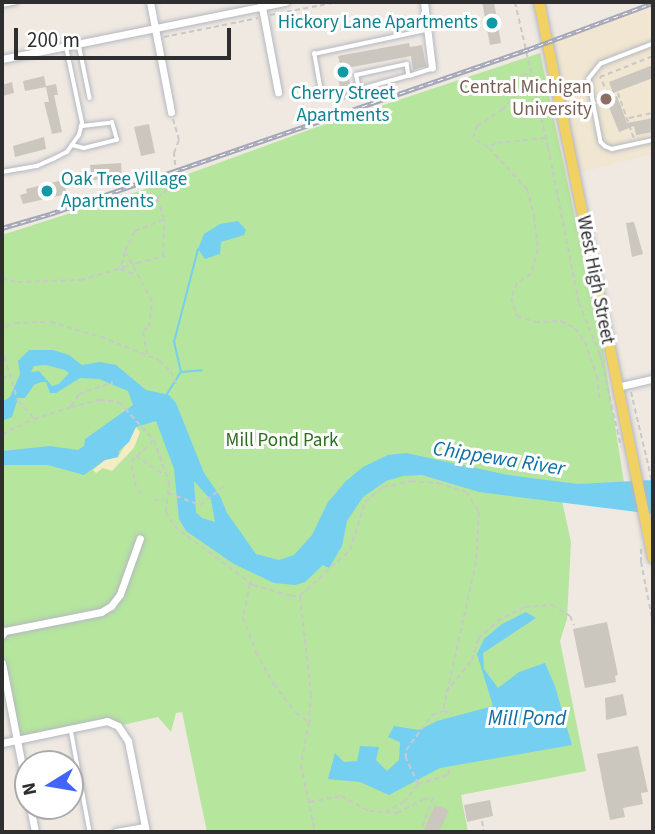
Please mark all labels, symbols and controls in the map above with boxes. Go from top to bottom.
place label: Hickory Lane Apartments [278,12,478,34]
scale bar [18,14,234,58]
marker: Hickory Lane Apartments [484,15,500,31]
text: 200 m [27,25,80,55]
marker: Cherry Street Apartments [335,64,351,80]
place label: Central Michigan University [459,77,592,121]
place label: Cherry Street Apartments [291,83,395,127]
marker: Central Michigan University [598,91,614,107]
place label: Oak Tree Village Apartments [61,169,187,213]
marker: Oak Tree Village Apartments [39,183,55,199]
street label: West High Street [571,214,619,346]
park label: Mill Pond Park [226,430,338,452]
water label: Chippewa River [431,435,567,481]
water label: Mill Pond [488,705,566,731]
north arrow [14,750,84,820]
text: N [15,780,44,798]

